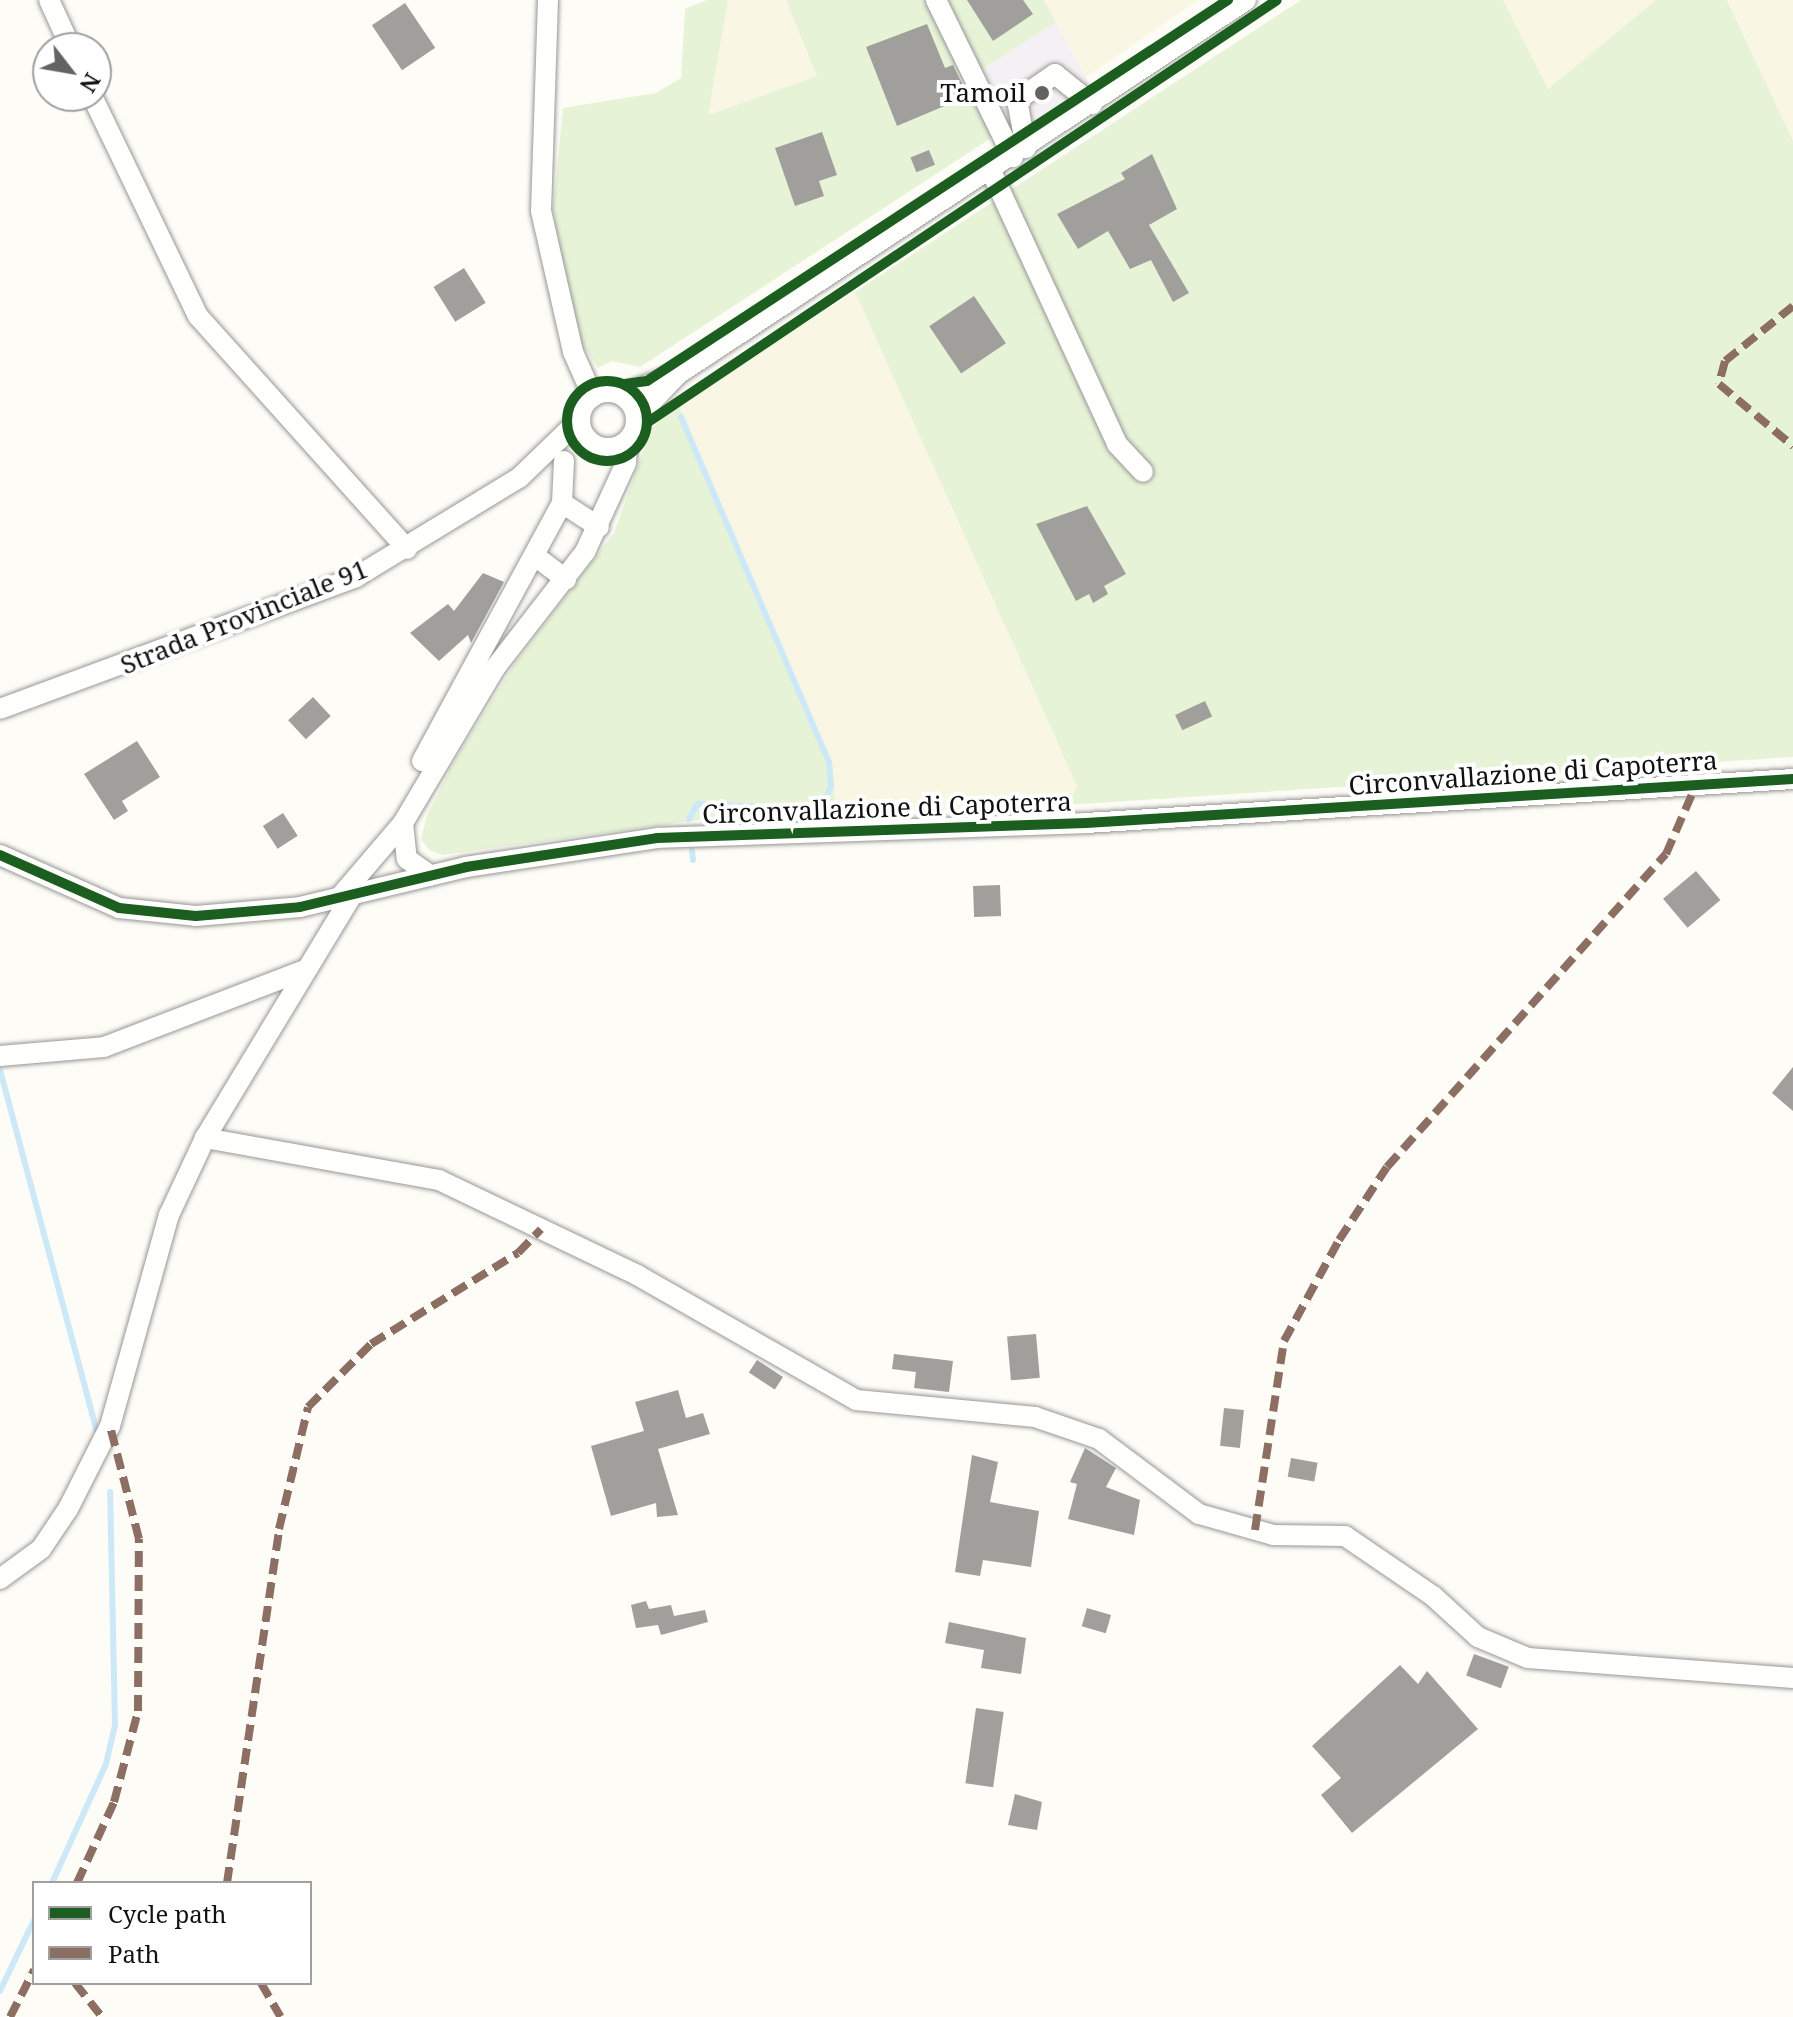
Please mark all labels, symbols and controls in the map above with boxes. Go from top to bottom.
north arrow [32,32,112,112]
text: N [74,68,108,98]
place label: Tamoil [940,77,1026,109]
marker: Tamoil [1033,84,1051,102]
street label: Strada Provinciale 91 [116,553,372,681]
street label: Circonvallazione di Capoterra [1347,745,1719,801]
street label: Circonvallazione di Capoterra [702,786,1072,830]
legend [32,1881,312,1985]
text: Cycle path [108,1897,227,1930]
text: Path [108,1937,160,1970]

